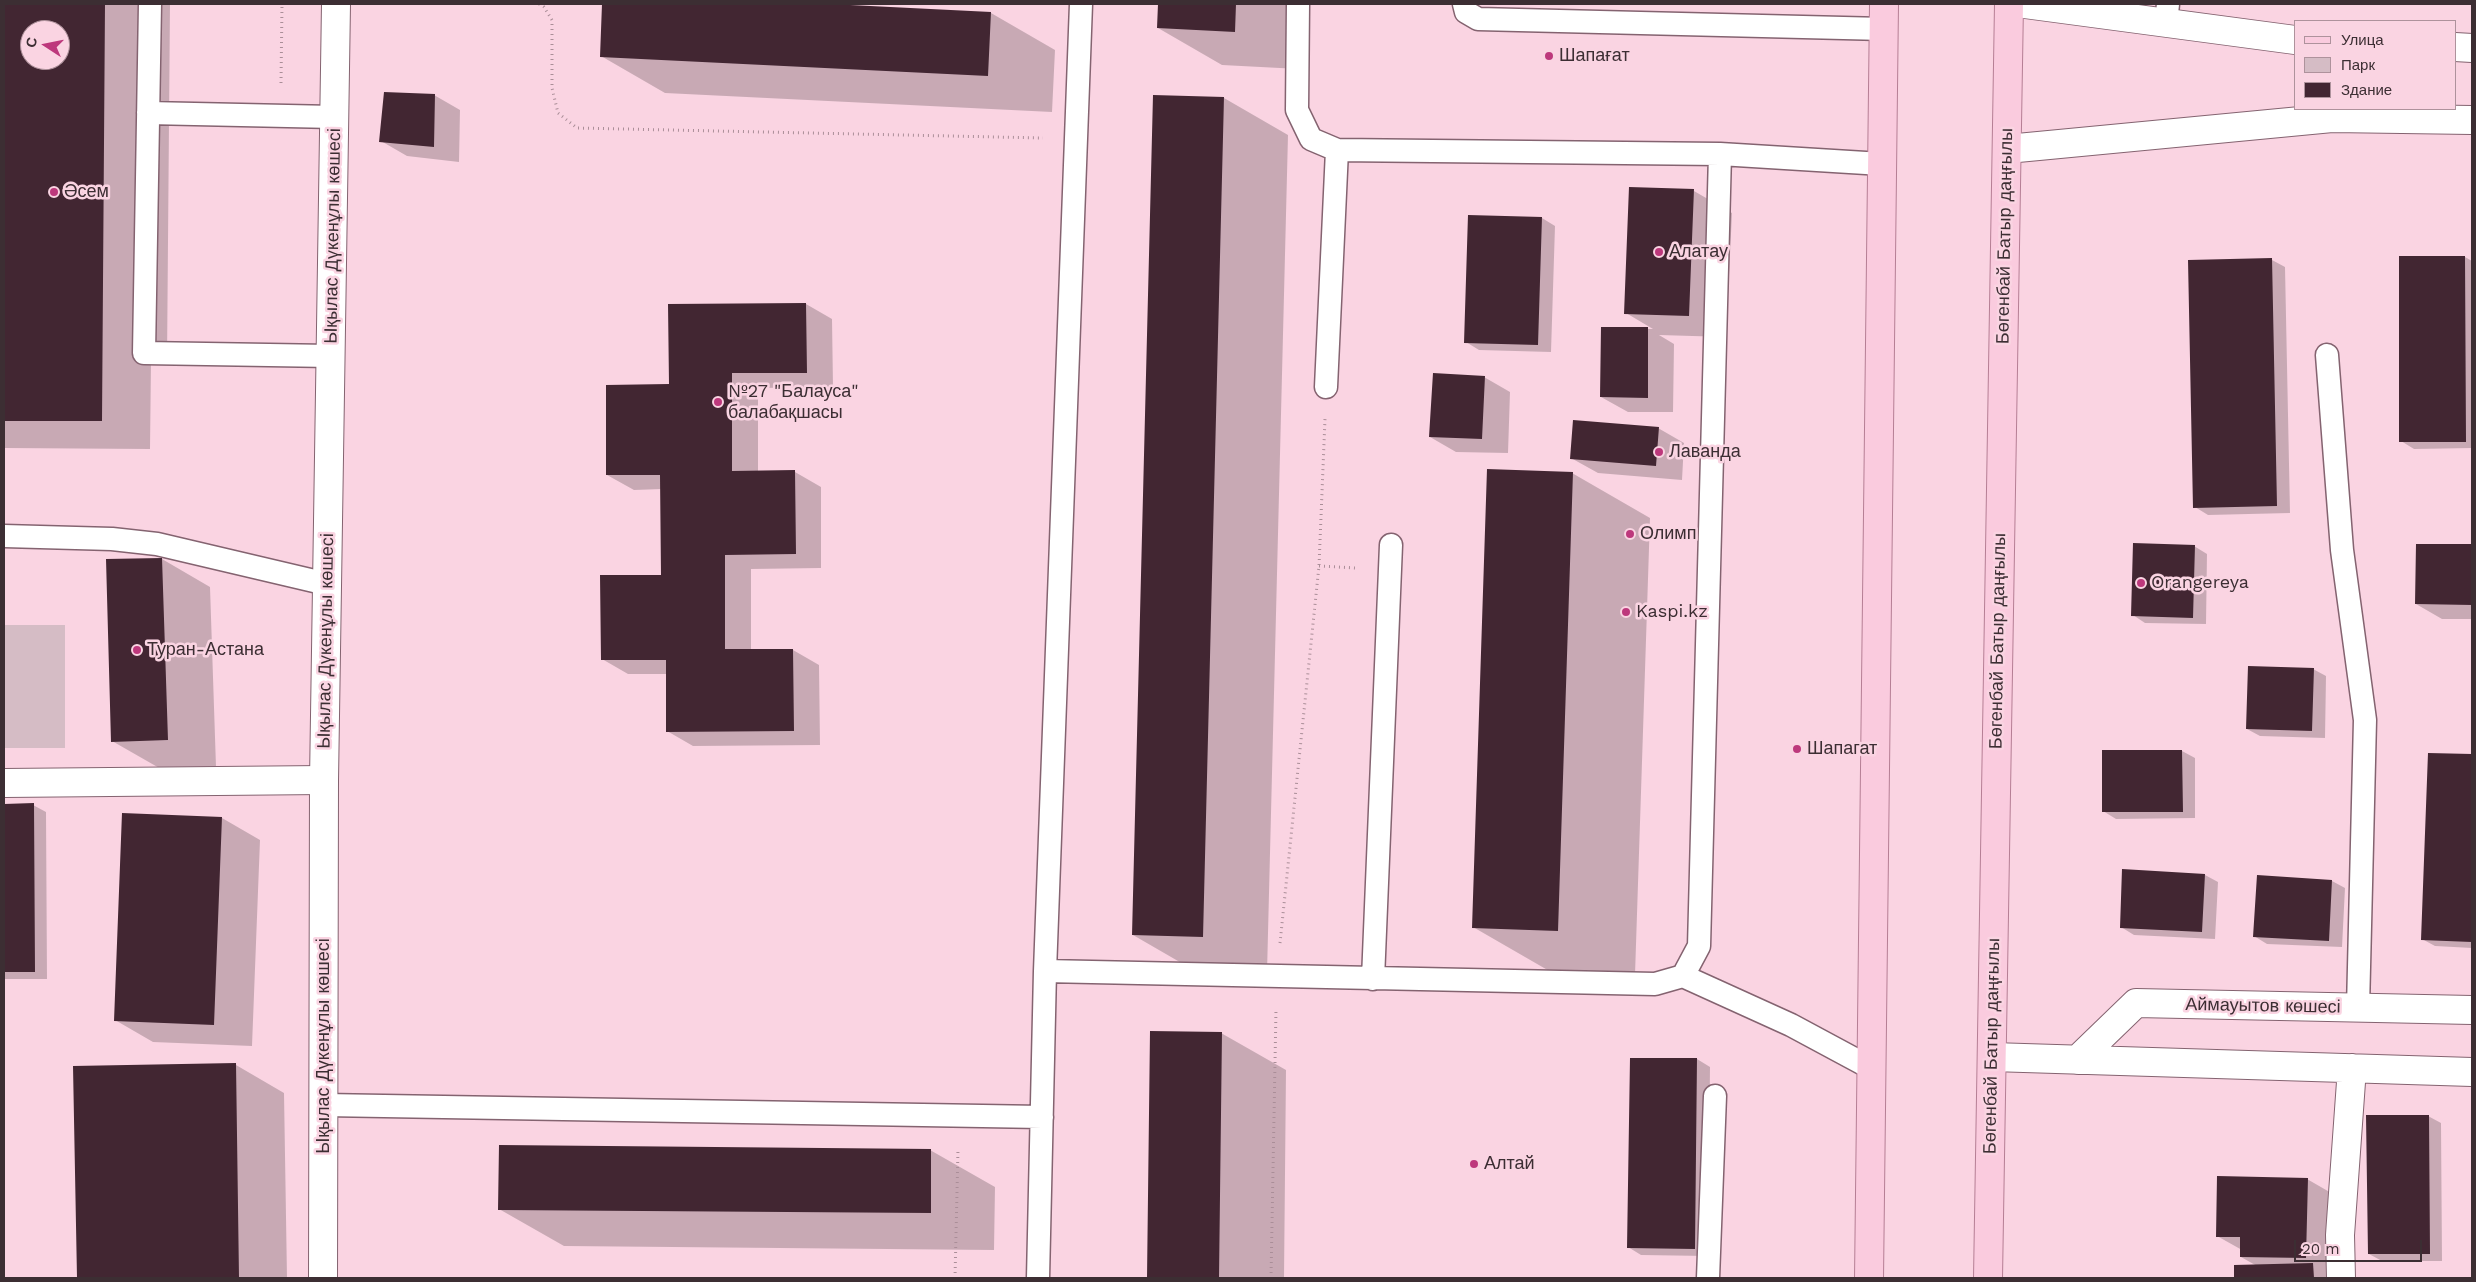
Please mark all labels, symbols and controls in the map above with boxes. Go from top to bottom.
north arrow [20,20,70,70]
legend [2294,20,2456,110]
text: Улица [2341,31,2384,49]
text: С [22,36,40,49]
place label: Шапағат [1559,45,1630,67]
marker: Шапағат [1543,50,1555,62]
text: Парк [2341,56,2375,74]
text: Здание [2341,81,2392,99]
street label: Ықылас Дүкенұлы көшесі [320,128,346,344]
street label: Бөгенбай Батыр даңғылы [1992,128,2018,344]
place label: Әсем [64,181,109,203]
marker: Әсем [48,186,60,198]
place label: Алатау [1669,241,1728,263]
marker: Алатау [1653,246,1665,258]
place label: №27 "Балауса" балабақшасы [728,381,859,424]
marker: №27 "Балауса" балабақшасы [712,396,724,408]
place label: Лаванда [1669,441,1741,463]
marker: Лаванда [1653,446,1665,458]
place label: Олимп [1640,523,1696,545]
marker: Олимп [1624,528,1636,540]
street label: Ықылас Дүкенұлы көшесі [313,533,339,749]
street label: Бөгенбай Батыр даңғылы [1985,533,2011,749]
place label: Orangereya [2151,572,2249,594]
marker: Orangereya [2135,577,2147,589]
place label: Kaspi.kz [1636,601,1708,623]
marker: Kaspi.kz [1620,606,1632,618]
place label: Туран-Астана [147,639,264,661]
marker: Туран-Астана [131,644,143,656]
place label: Шапагат [1807,738,1877,760]
marker: Шапагат [1791,743,1803,755]
street label: Ықылас Дүкенұлы көшесі [313,938,335,1154]
street label: Бөгенбай Батыр даңғылы [1979,938,2005,1154]
street label: Аймауытов көшесі [2185,994,2341,1018]
place label: Алтай [1484,1153,1535,1175]
marker: Алтай [1468,1158,1480,1170]
scale bar [2296,1230,2424,1262]
text: 20 m [2302,1240,2340,1258]

